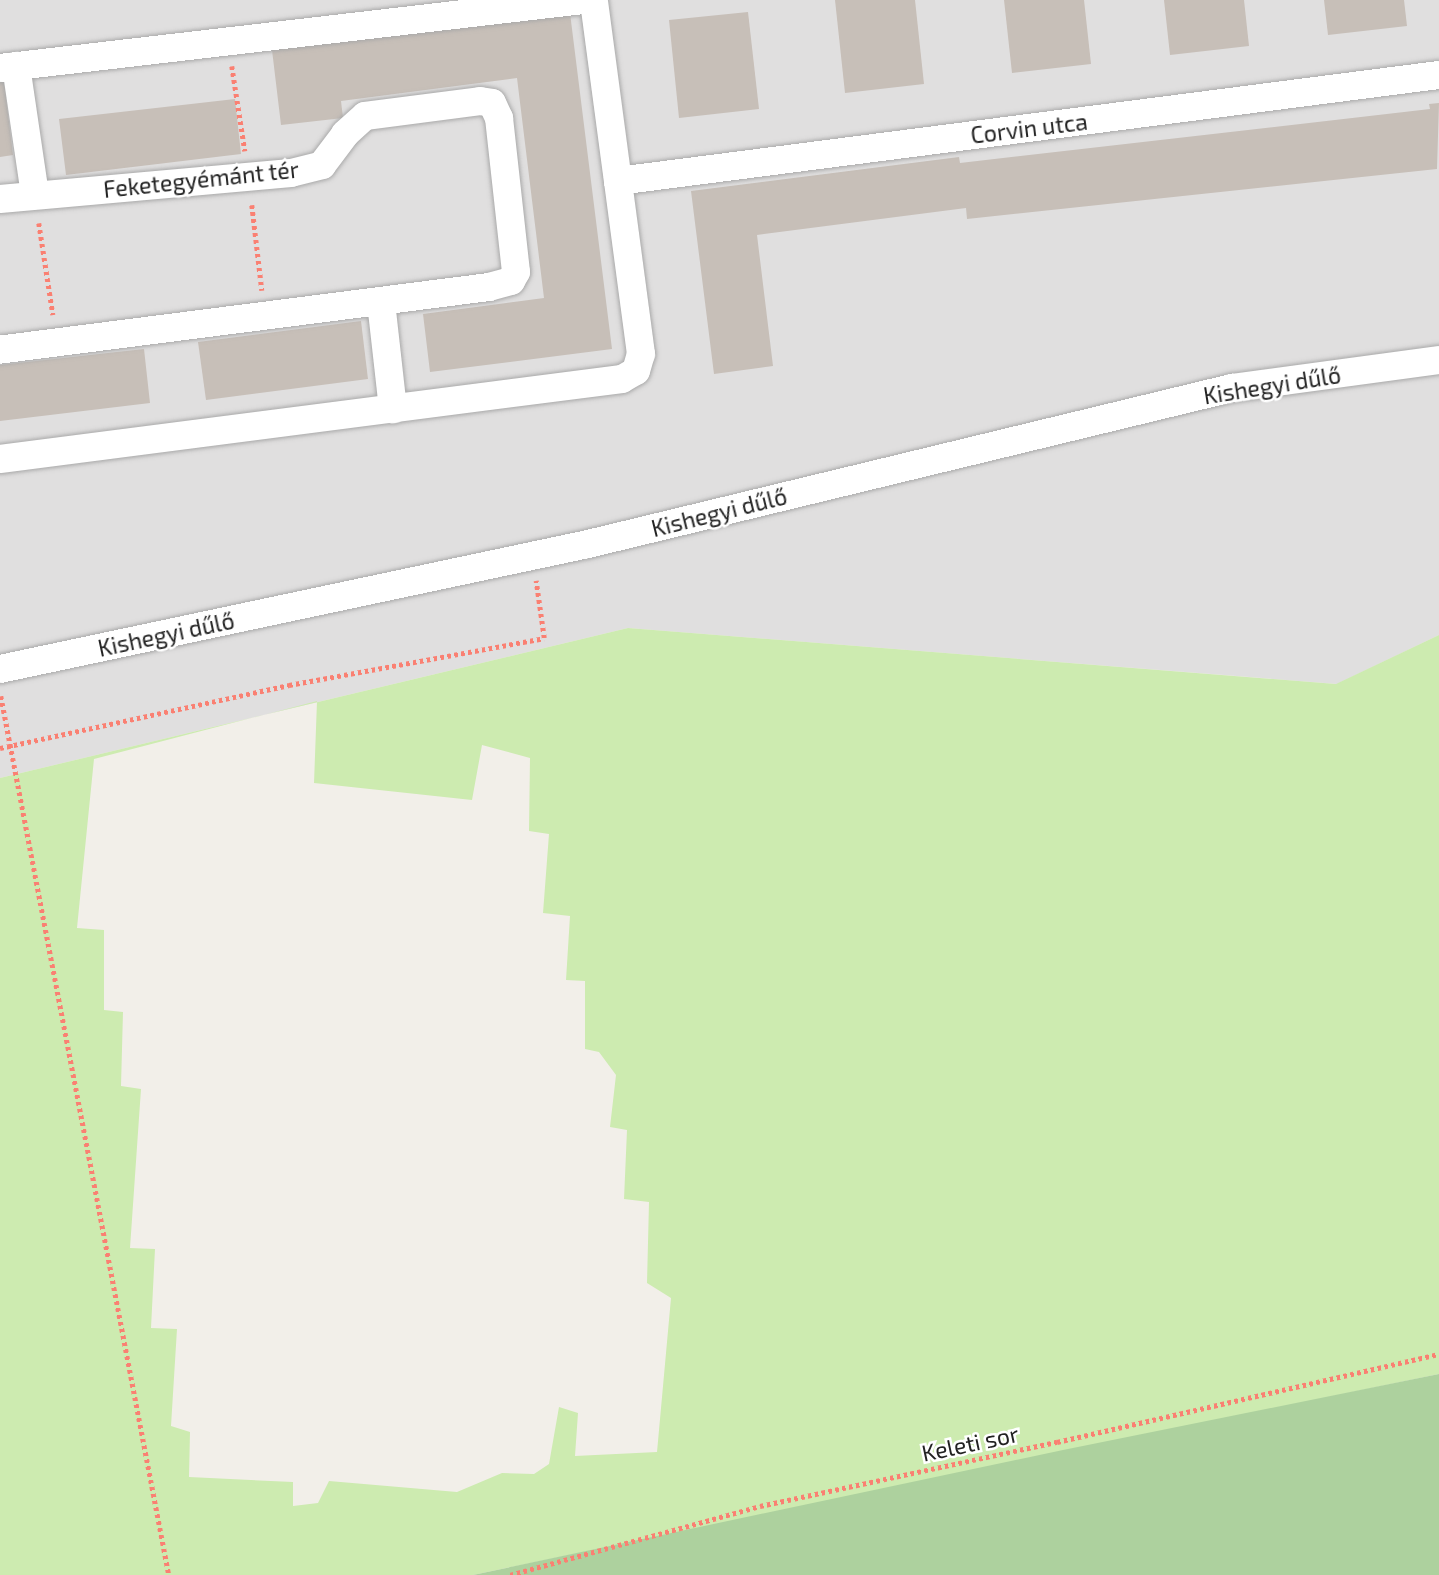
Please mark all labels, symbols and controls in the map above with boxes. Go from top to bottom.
street label: Corvin utca [969,107,1089,149]
street label: Feketegyémánt tér [102,155,300,203]
street label: Kishegyi dűlő [1201,361,1343,409]
street label: Kishegyi dűlő [648,482,790,542]
street label: Kishegyi dűlő [95,606,237,662]
street label: Keleti sor [919,1419,1021,1467]

